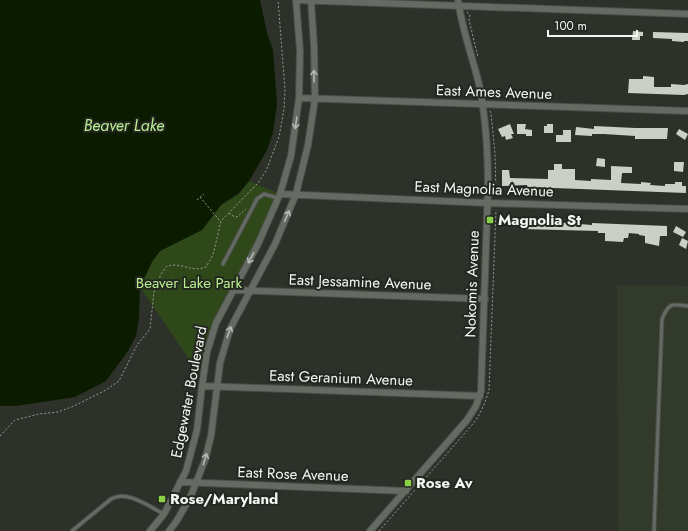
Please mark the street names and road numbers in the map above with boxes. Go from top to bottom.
street label: East Ames Avenue [436,79,553,105]
street label: East Magnolia Avenue [414,176,554,202]
street label: Nokomis Avenue [459,230,485,338]
street label: East Jessamine Avenue [288,269,432,295]
street label: Edgewater Boulevard [165,324,213,460]
street label: East Geranium Avenue [269,364,414,392]
street label: East Rose Avenue [237,461,349,487]

